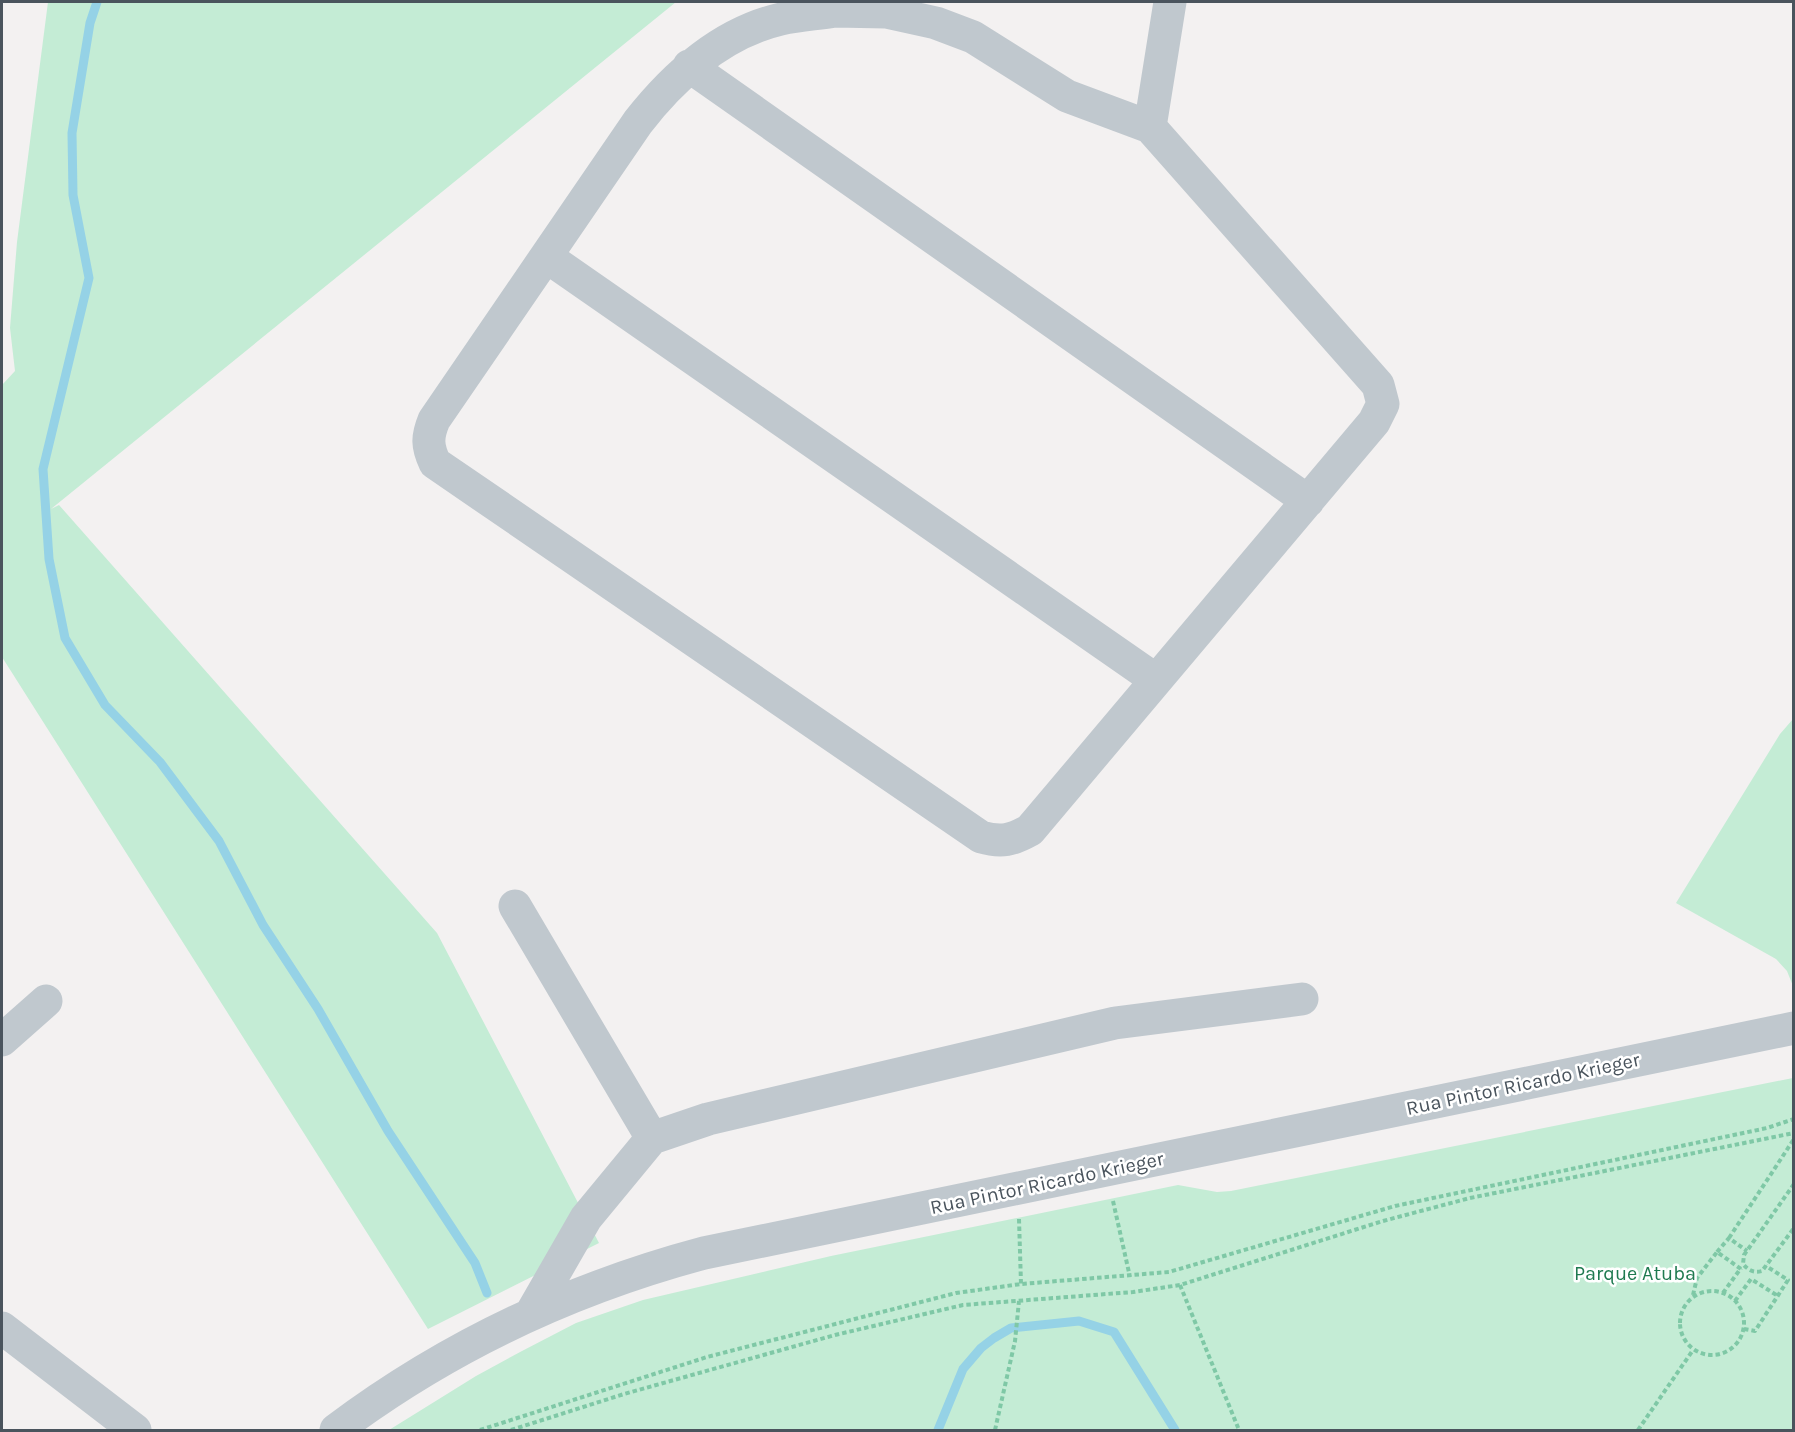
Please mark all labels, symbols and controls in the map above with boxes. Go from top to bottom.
street label: Rua Pintor Ricardo Krieger [1404,1048,1643,1120]
street label: Rua Pintor Ricardo Krieger [928,1147,1167,1219]
park label: Parque Atuba [1574,1262,1696,1285]

